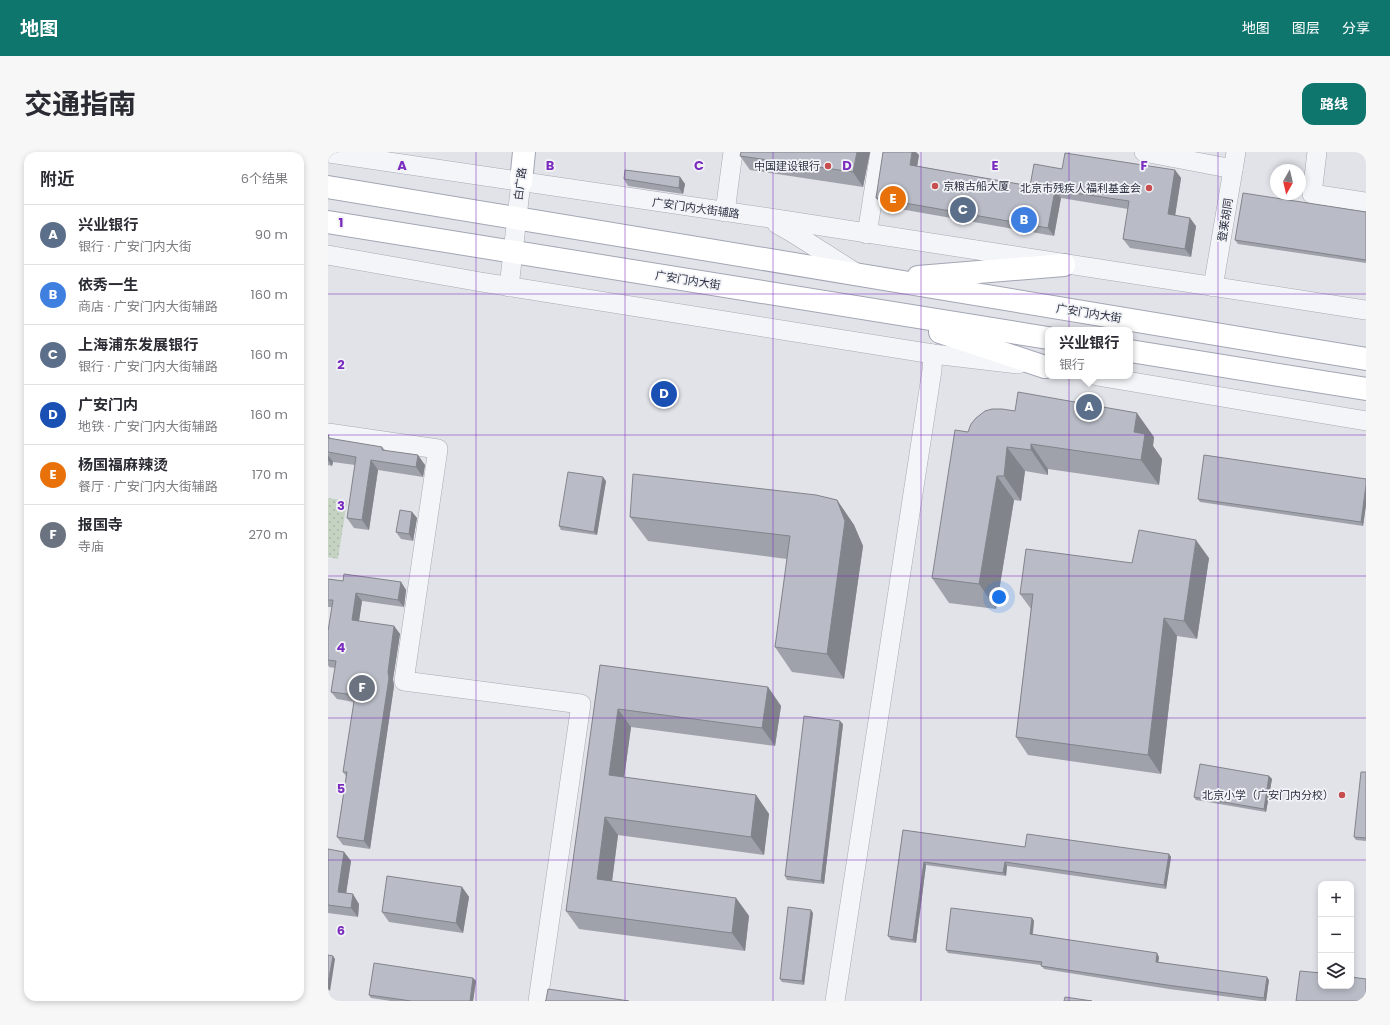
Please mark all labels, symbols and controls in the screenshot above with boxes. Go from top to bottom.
text: 地图 [20,15,58,42]
text: 地图 [1242,18,1270,38]
text: 图层 [1292,18,1320,38]
text: 分享 [1342,18,1370,38]
button: 路线 [1302,83,1366,125]
text: 交通指南 [24,85,136,124]
text: A [397,156,407,175]
text: B [546,156,555,175]
text: C [694,156,704,175]
text: D [842,156,852,175]
text: E [991,156,999,175]
text: F [1140,156,1148,175]
place label: 中国建设银行 [754,158,820,174]
marker: 中国建设银行 [823,161,833,171]
north arrow [1270,164,1306,200]
text: 附近 [40,167,74,191]
street label: 白广路 [510,167,530,201]
text: 6个结果 [241,169,288,188]
place label: 京粮古船大厦 [943,178,1009,194]
place label: 北京市残疾人福利基金会 [1020,180,1141,196]
marker: 京粮古船大厦 [930,181,940,191]
marker: 北京市残疾人福利基金会 [1144,183,1154,193]
pin: E [880,184,906,214]
street label: 广安门内大街辅路 [651,194,741,222]
pin: C [950,195,976,225]
street label: 登莱胡同 [1214,197,1236,243]
pin: B [1011,205,1037,235]
text: 1 [339,213,343,232]
text: 兴业银行 [78,214,138,235]
text: A [48,225,58,244]
text: 90 m [255,225,288,244]
text: 银行 · 广安门内大街 [78,237,192,256]
street label: 广安门内大街 [654,267,722,293]
text: 依秀一生 [78,274,138,295]
text: B [49,285,57,304]
text: 160 m [251,285,288,304]
text: 商店 · 广安门内大街辅路 [78,297,218,316]
street label: 广安门内大街 [1055,300,1123,326]
popup [1045,327,1133,379]
text: 兴业银行 [1059,332,1119,353]
text: 上海浦东发展银行 [78,334,198,355]
text: C [48,345,58,364]
text: 160 m [251,345,288,364]
text: 2 [337,355,345,374]
text: 银行 [1059,355,1085,374]
text: 银行 · 广安门内大街辅路 [78,357,218,376]
pin: D [651,379,677,409]
pin: A [1076,392,1102,422]
text: 广安门内 [78,394,138,415]
text: D [48,405,58,424]
text: 160 m [251,405,288,424]
text: 地铁 · 广安门内大街辅路 [78,417,218,436]
text: 杨国福麻辣烫 [78,454,168,475]
text: E [49,465,57,484]
text: 170 m [252,465,288,484]
text: 餐厅 · 广安门内大街辅路 [78,477,218,496]
text: 3 [337,496,345,515]
text: 报国寺 [78,514,123,535]
text: F [49,525,57,544]
text: 270 m [248,525,288,544]
text: 寺庙 [78,537,104,556]
your location [989,587,1009,607]
text: 4 [337,638,346,657]
pin: F [349,673,375,703]
text: 5 [337,779,345,798]
place label: 北京小学（广安门内分校） [1202,787,1334,803]
marker: 北京小学（广安门内分校） [1337,790,1347,800]
map controls [1318,881,1354,989]
button: + [1318,881,1354,917]
button: − [1318,917,1354,953]
text: 6 [337,921,345,940]
button: layers [1318,953,1354,989]

